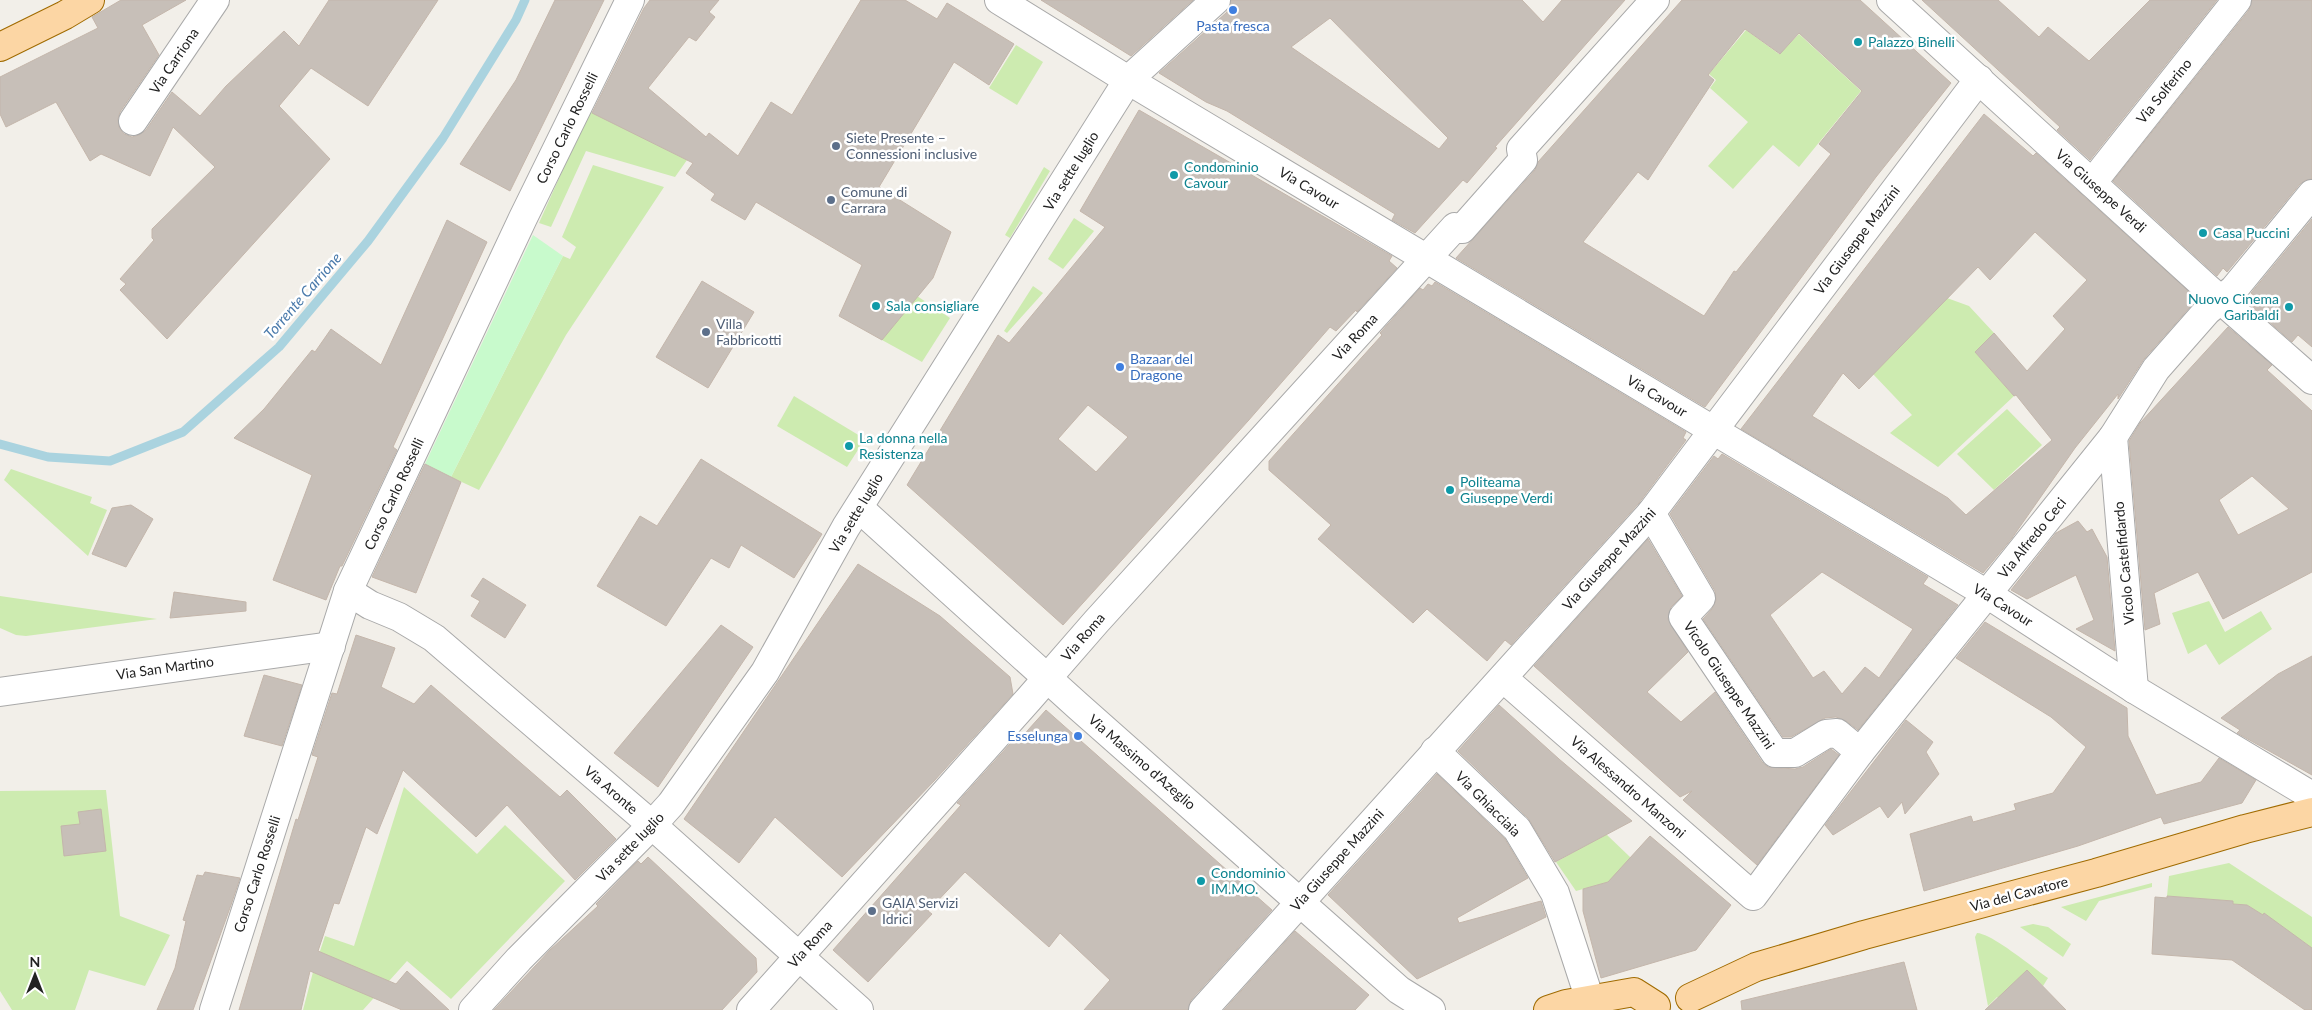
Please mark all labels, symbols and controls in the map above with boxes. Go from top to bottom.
marker: Pasta fresca [1227,4,1239,16]
place label: Pasta fresca [1196,17,1270,34]
street label: Via Carriona [145,24,202,97]
place label: Palazzo Binelli [1868,33,1955,50]
marker: Palazzo Binelli [1852,36,1864,48]
street label: Via Solferino [2132,55,2195,127]
street label: Corso Carlo Rosselli [532,69,601,186]
street label: Via sette luglio [1039,128,1102,214]
place label: Siete Presente – Connessioni inclusive [846,129,977,162]
marker: Siete Presente – Connessioni inclusive [830,140,842,152]
street label: Via Giuseppe Verdi [2052,145,2150,236]
place label: Condominio Cavour [1184,158,1259,191]
street label: Via Cavour [1276,163,1343,212]
marker: Condominio Cavour [1168,169,1180,181]
street label: Via Giuseppe Mazzini [1810,182,1903,297]
place label: Comune di Carrara [841,183,907,216]
marker: Comune di Carrara [825,194,837,206]
place label: Casa Puccini [2213,224,2290,241]
marker: Casa Puccini [2197,227,2209,239]
water label: Torrente Carrione [260,248,345,342]
place label: Nuovo Cinema Garibaldi [2188,290,2279,323]
place label: Sala consigliare [886,297,979,314]
marker: Sala consigliare [870,300,882,312]
marker: Nuovo Cinema Garibaldi [2283,301,2295,313]
street label: Via Roma [1329,310,1381,364]
place label: Villa Fabbricotti [716,315,781,348]
marker: Villa Fabbricotti [700,326,712,338]
place label: Bazaar del Dragone [1130,350,1193,383]
marker: Bazaar del Dragone [1114,361,1126,373]
street label: Via Cavour [1624,371,1691,420]
place label: La donna nella Resistenza [859,429,947,462]
street label: Corso Carlo Rosselli [360,435,427,553]
marker: La donna nella Resistenza [843,440,855,452]
street label: Via sette luglio [825,470,886,556]
place label: Politeama Giuseppe Verdi [1460,473,1553,506]
marker: Politeama Giuseppe Verdi [1444,484,1456,496]
street label: Via Alfredo Ceci [1994,494,2069,581]
street label: Vicolo Castelfidardo [2110,501,2137,625]
street label: Via Giuseppe Mazzini [1558,504,1659,613]
street label: Via Cavour [1970,580,2036,630]
street label: Via Roma [1057,609,1108,664]
street label: Vicolo Giuseppe Mazzini [1680,618,1779,752]
street label: Via San Martino [115,652,215,683]
street label: Via Massimo d'Azeglio [1085,710,1199,813]
place label: Esselunga [1007,727,1068,744]
marker: Esselunga [1072,730,1084,742]
street label: Via Alessandro Manzoni [1567,732,1689,841]
street label: Via Aronte [581,762,642,817]
street label: Via Ghiacciaia [1452,767,1525,840]
street label: Via Giuseppe Mazzini [1286,805,1387,914]
street label: Via sette luglio [592,808,667,885]
street label: Corso Carlo Rosselli [230,813,283,934]
place label: Condominio IM.MO. [1211,864,1286,897]
street label: Via del Cavatore [1968,872,2070,915]
marker: Condominio IM.MO. [1195,875,1207,887]
place label: GAIA Servizi Idrici [882,894,958,927]
marker: GAIA Servizi Idrici [866,905,878,917]
street label: Via Roma [784,916,835,971]
north arrow [10,950,60,1000]
text: N [30,953,40,970]

